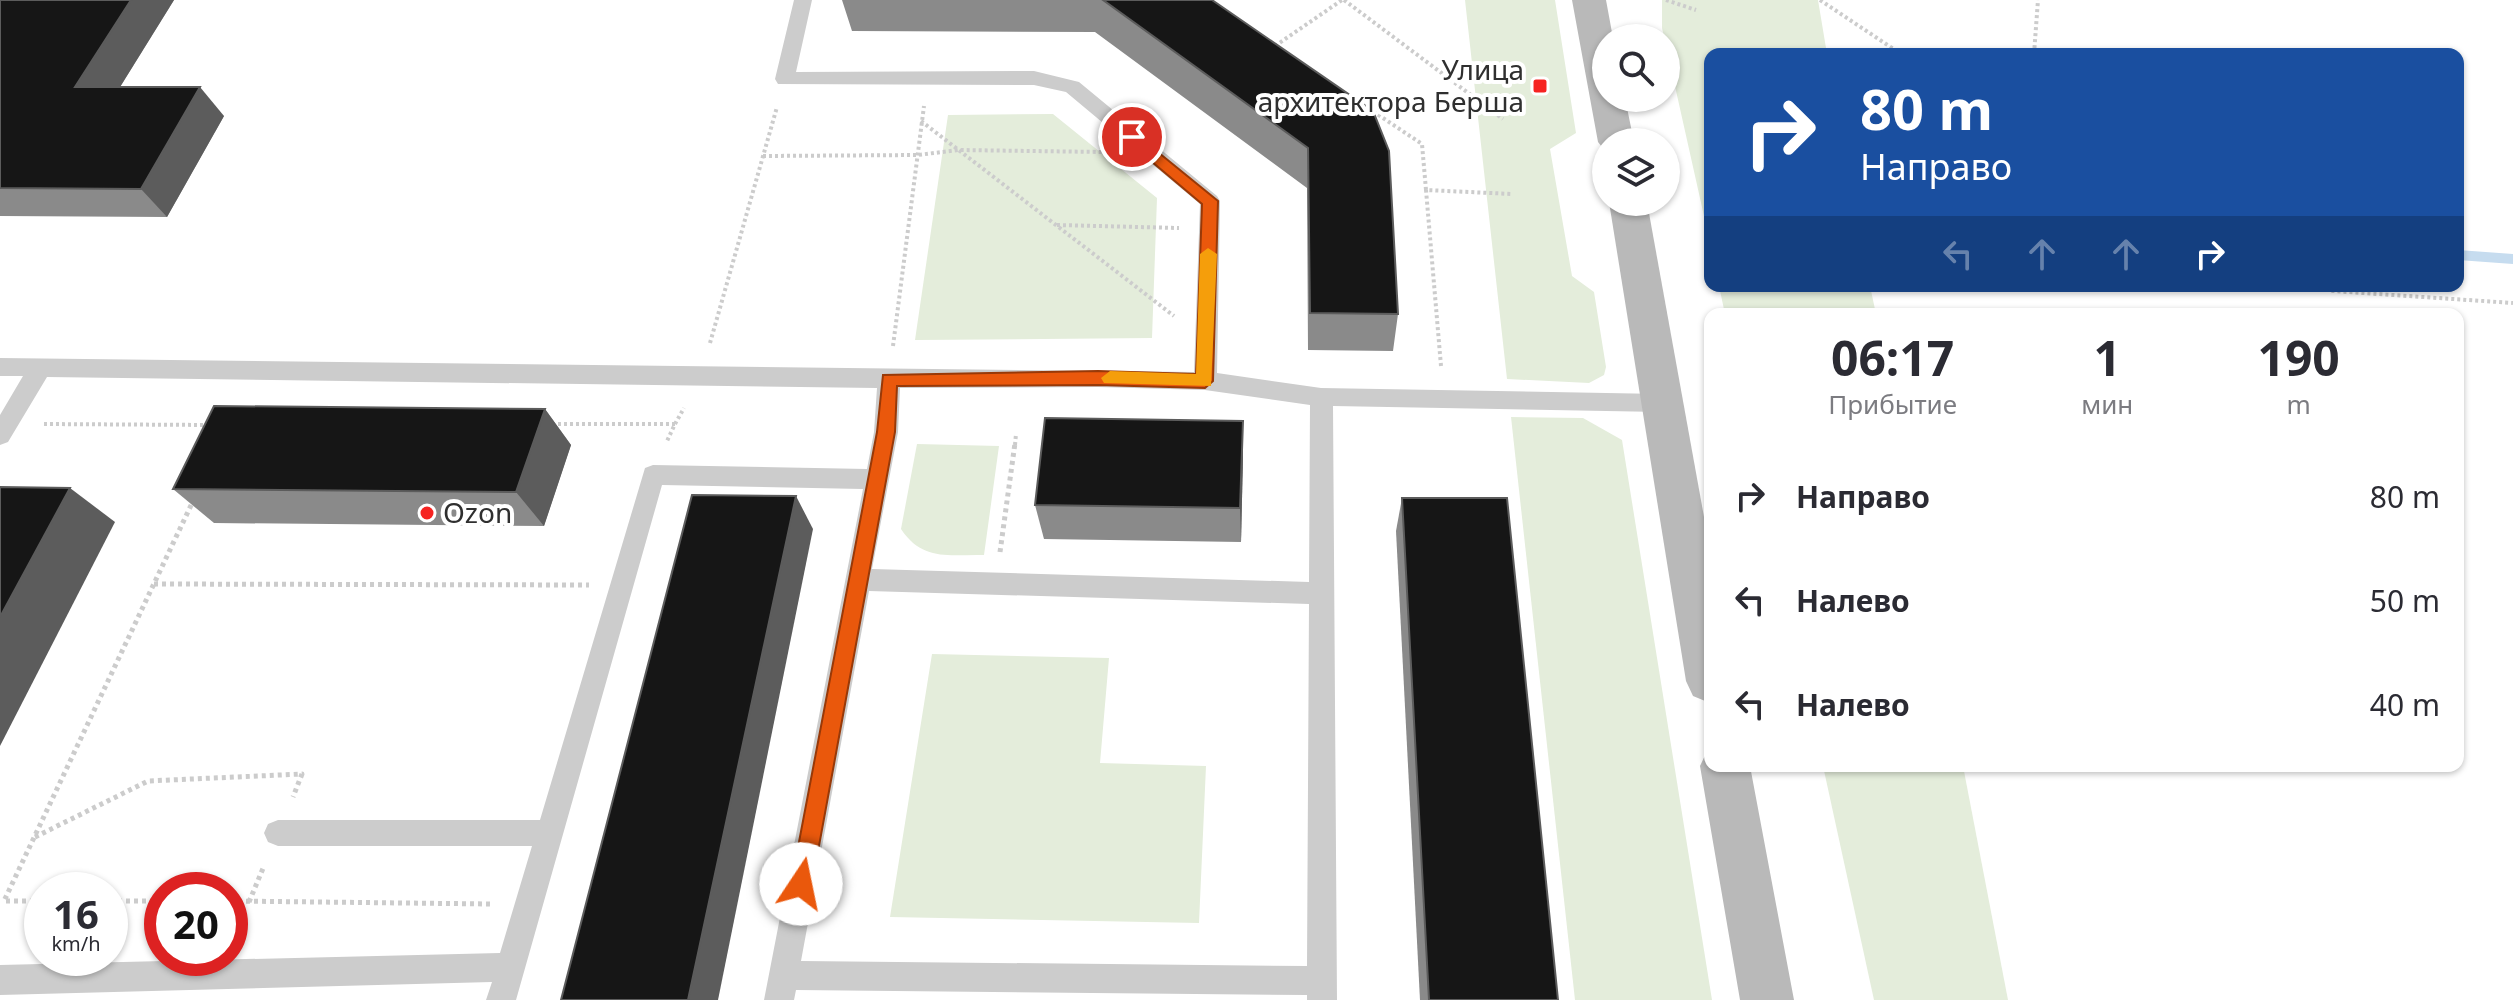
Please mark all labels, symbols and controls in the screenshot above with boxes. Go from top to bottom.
map controls [1592,24,1680,216]
button: search [1592,24,1680,112]
place label: Улица архитектора Берша [1258,50,1524,120]
text: 80 m [1860,70,1993,146]
marker: Улица архитектора Берша [1531,77,1549,95]
icon: right [1728,80,1832,184]
pin [1098,103,1166,171]
icon: arrive [1110,115,1154,159]
button: layers [1592,128,1680,216]
text: Направо [1860,142,2012,191]
icon: left [1936,232,1980,276]
icon: ahead [2020,232,2064,276]
icon: ahead [2104,232,2148,276]
icon: right [2188,232,2232,276]
text: 06:17 [1831,325,1954,390]
text: 1 [2093,325,2121,390]
text: 190 [2257,325,2340,390]
text: Прибытие [1828,386,1957,422]
text: мин [2081,386,2133,422]
text: m [2286,386,2311,422]
icon: right [1728,474,1772,518]
text: Направо [1796,476,1930,517]
text: 80 m [2370,476,2440,517]
place label: Ozon [443,493,512,531]
marker: Ozon [418,504,436,522]
icon: left [1728,578,1772,622]
text: Налево [1796,580,1910,621]
text: 50 m [2370,580,2440,621]
icon: left [1728,682,1772,726]
text: Налево [1796,684,1910,725]
text: 40 m [2370,684,2440,725]
position arrow [759,842,843,926]
speed limit sign: 20 [144,872,248,976]
text: 16 [53,886,99,941]
text: km/h [51,930,101,957]

